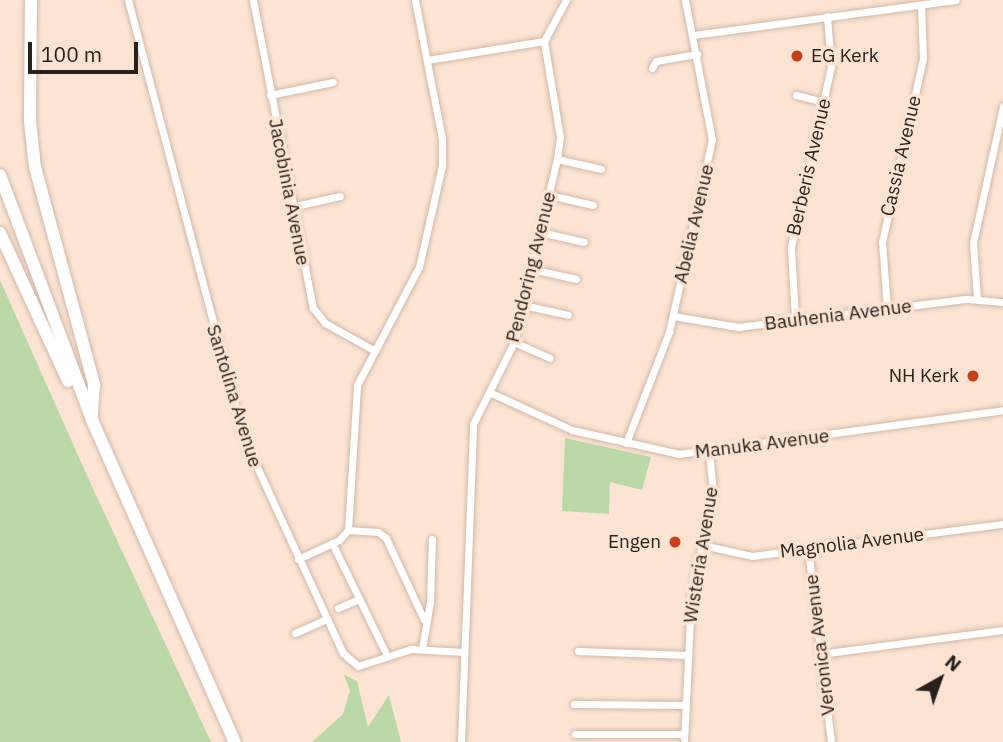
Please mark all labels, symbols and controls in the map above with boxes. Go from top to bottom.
scale bar [32,28,142,72]
text: 100 m [41,40,102,68]
place label: EG Kerk [811,45,879,67]
marker: EG Kerk [789,48,805,64]
street label: Cassia Avenue [876,93,926,219]
street label: Berberis Avenue [782,96,836,238]
street label: Jacobinia Avenue [264,117,314,267]
street label: Abelia Avenue [669,162,719,286]
street label: Pendoring Avenue [501,189,561,345]
street label: Bauhenia Avenue [763,295,913,335]
street label: Santolina Avenue [201,322,267,470]
place label: NH Kerk [889,365,959,387]
marker: NH Kerk [965,368,981,384]
street label: Manuka Avenue [694,424,830,464]
street label: Wisteria Avenue [679,485,723,625]
street label: Magnolia Avenue [779,523,925,563]
place label: Engen [608,531,661,553]
marker: Engen [667,534,683,550]
street label: Veronica Avenue [800,573,840,717]
north arrow [905,644,975,714]
text: N [941,649,966,677]

